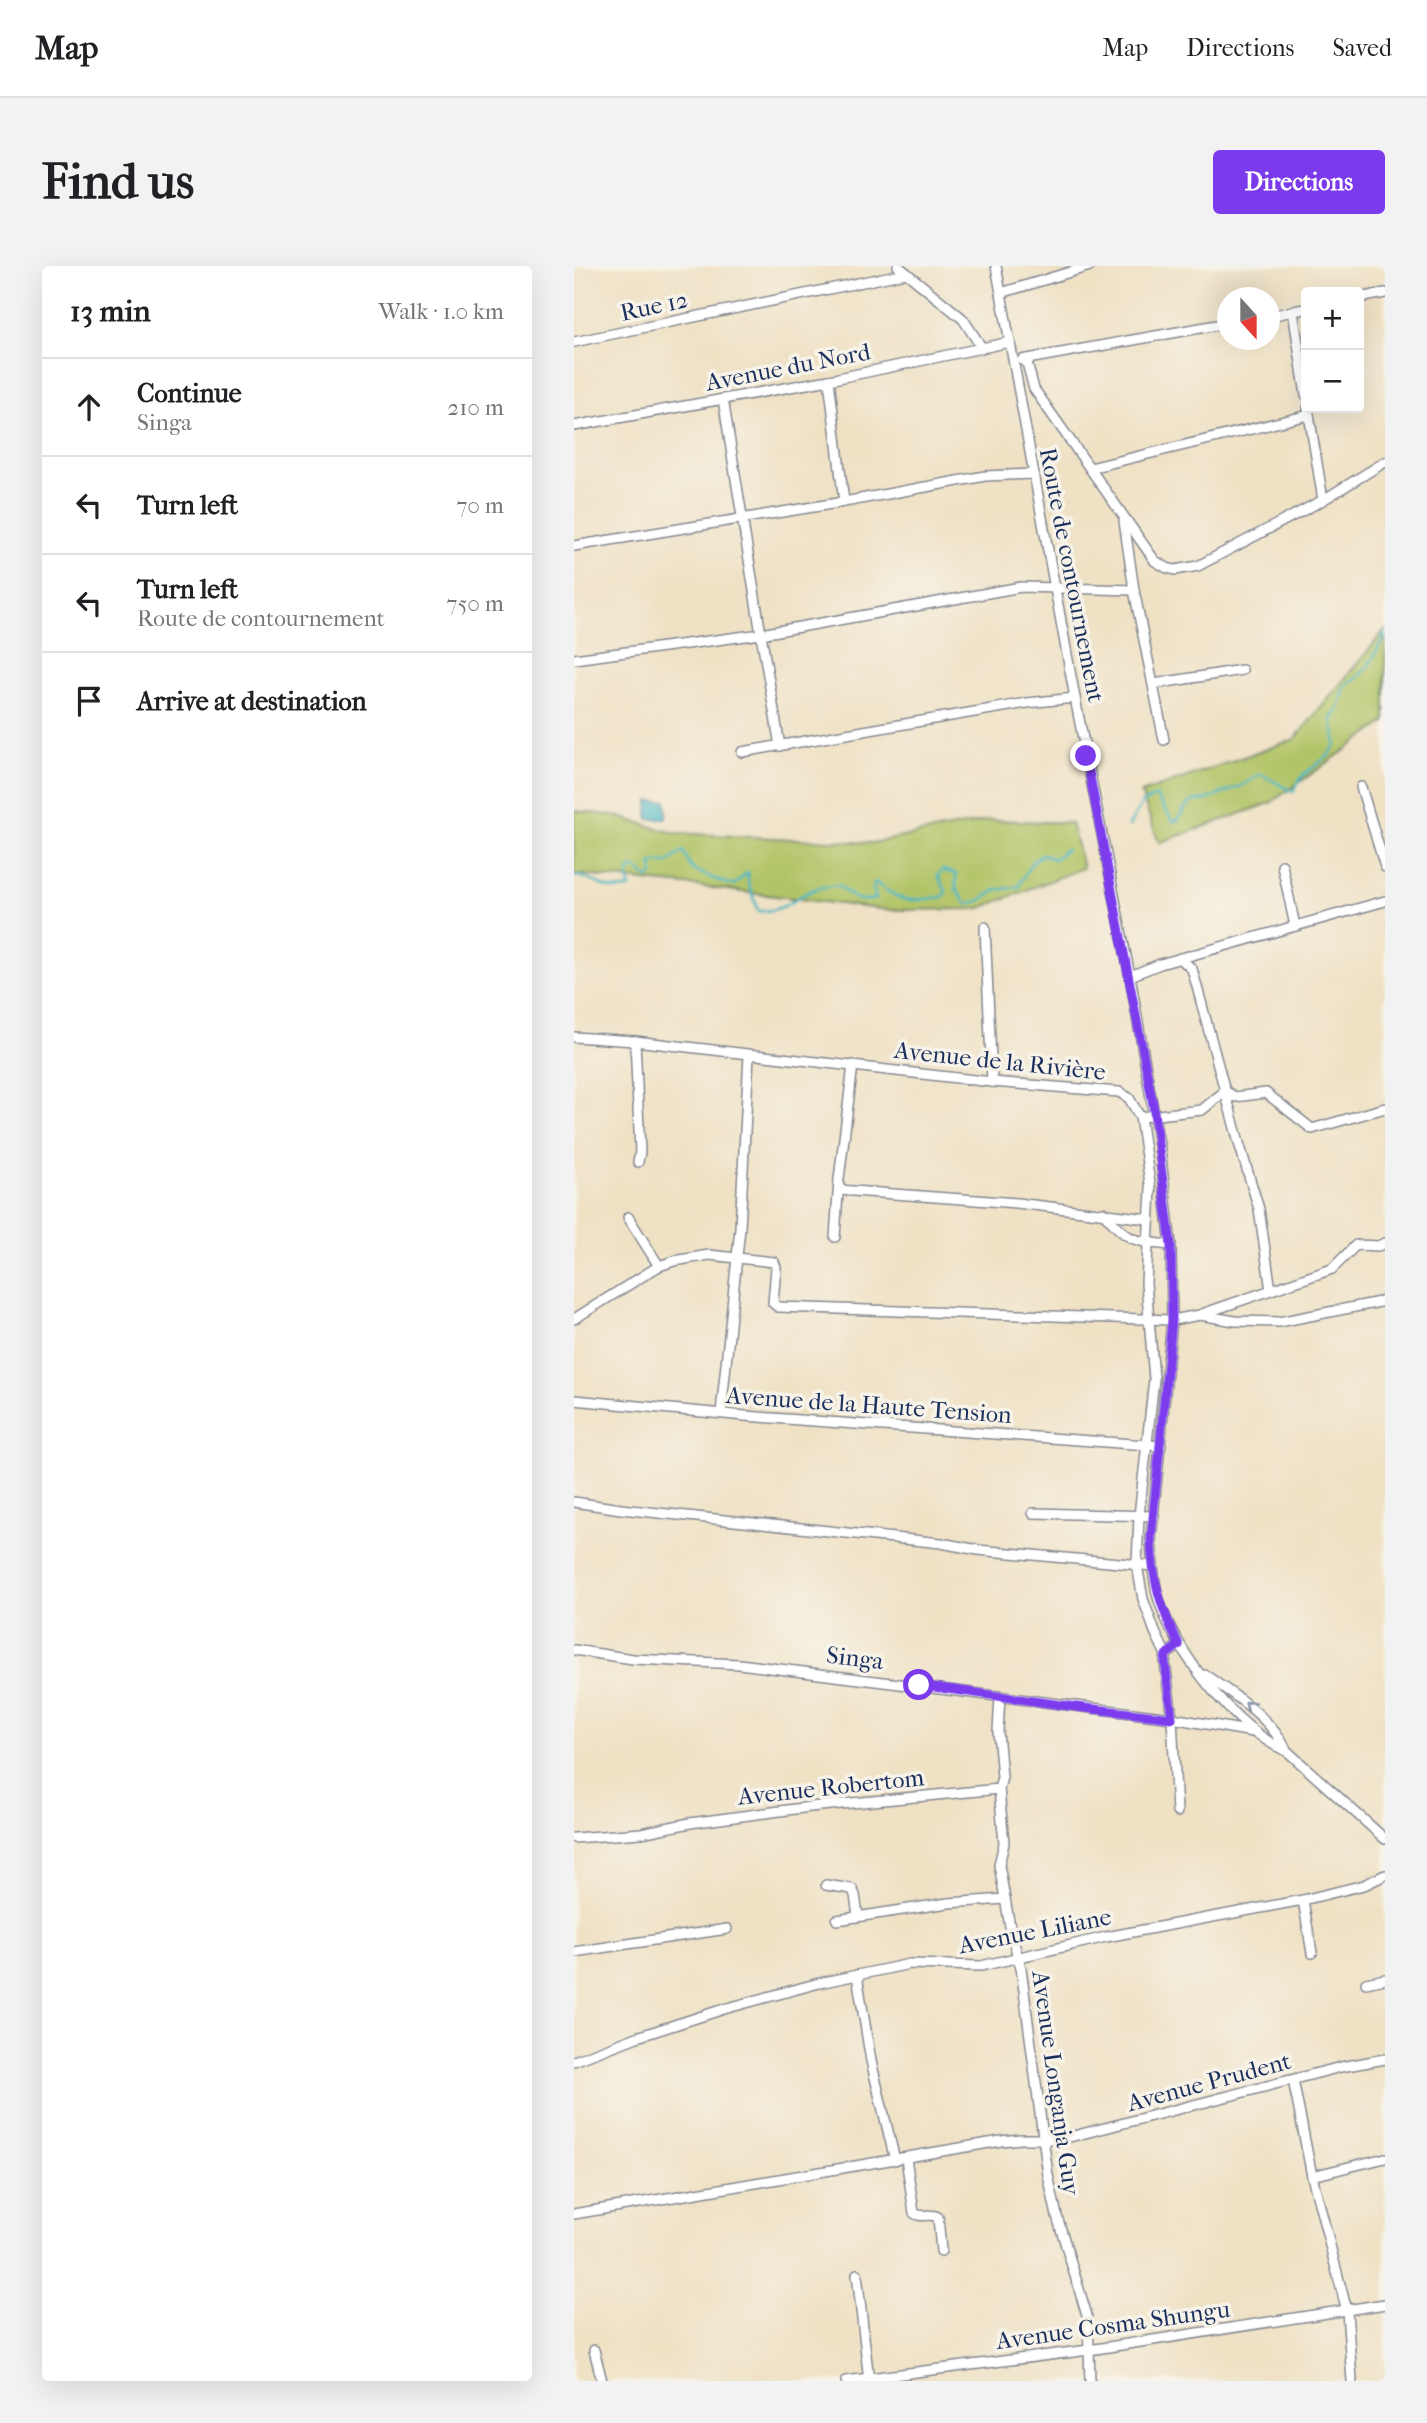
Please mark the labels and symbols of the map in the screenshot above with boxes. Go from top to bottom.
street label: Rue 12 [618,285,690,327]
north arrow [1217,287,1280,350]
street label: Avenue du Nord [702,337,874,397]
street label: Route de contournement [1034,445,1110,705]
route end [1070,740,1101,771]
street label: Avenue de la Rivière [892,1036,1107,1086]
street label: Avenue de la Haute Tension [724,1381,1013,1429]
street label: Singa [825,1641,886,1675]
route start [903,1669,934,1700]
one-way arrow [1244,1701,1257,1713]
street label: Avenue Robertom [735,1763,926,1811]
street label: Avenue Liliane [955,1902,1114,1960]
street label: Avenue Longanja Guy [1026,1968,1086,2198]
street label: Avenue Prudent [1123,2047,1294,2118]
street label: Avenue Cosma Shungu [993,2295,1232,2355]

